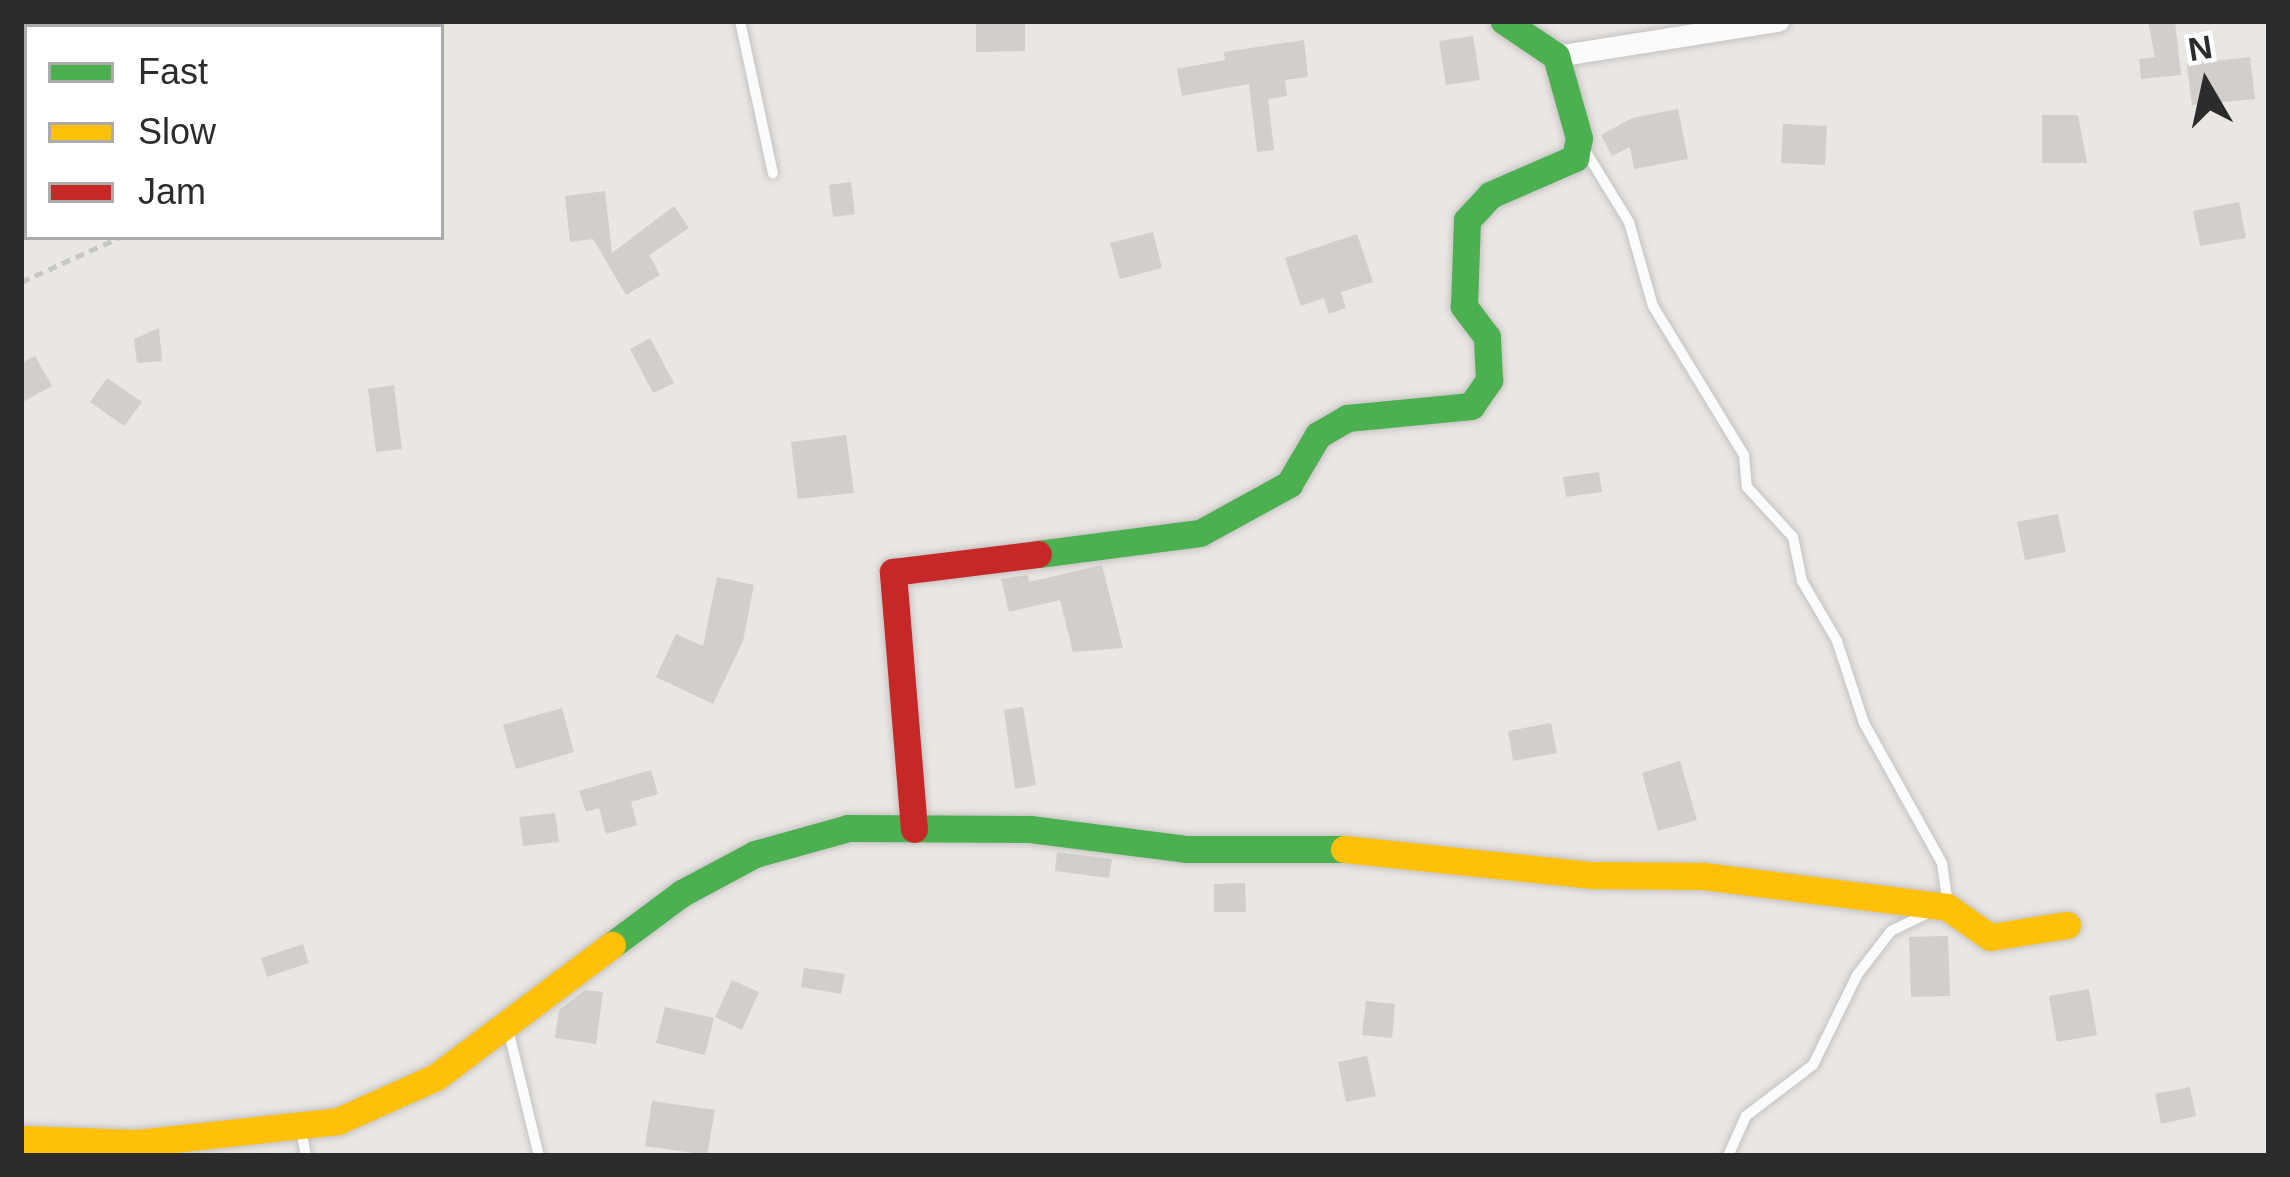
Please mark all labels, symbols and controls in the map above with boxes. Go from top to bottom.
legend [24,24,444,240]
north arrow [2146,24,2266,144]
text: N [2186,28,2215,68]
text: Fast [138,51,208,92]
text: Slow [138,111,216,152]
text: Jam [138,171,206,212]

